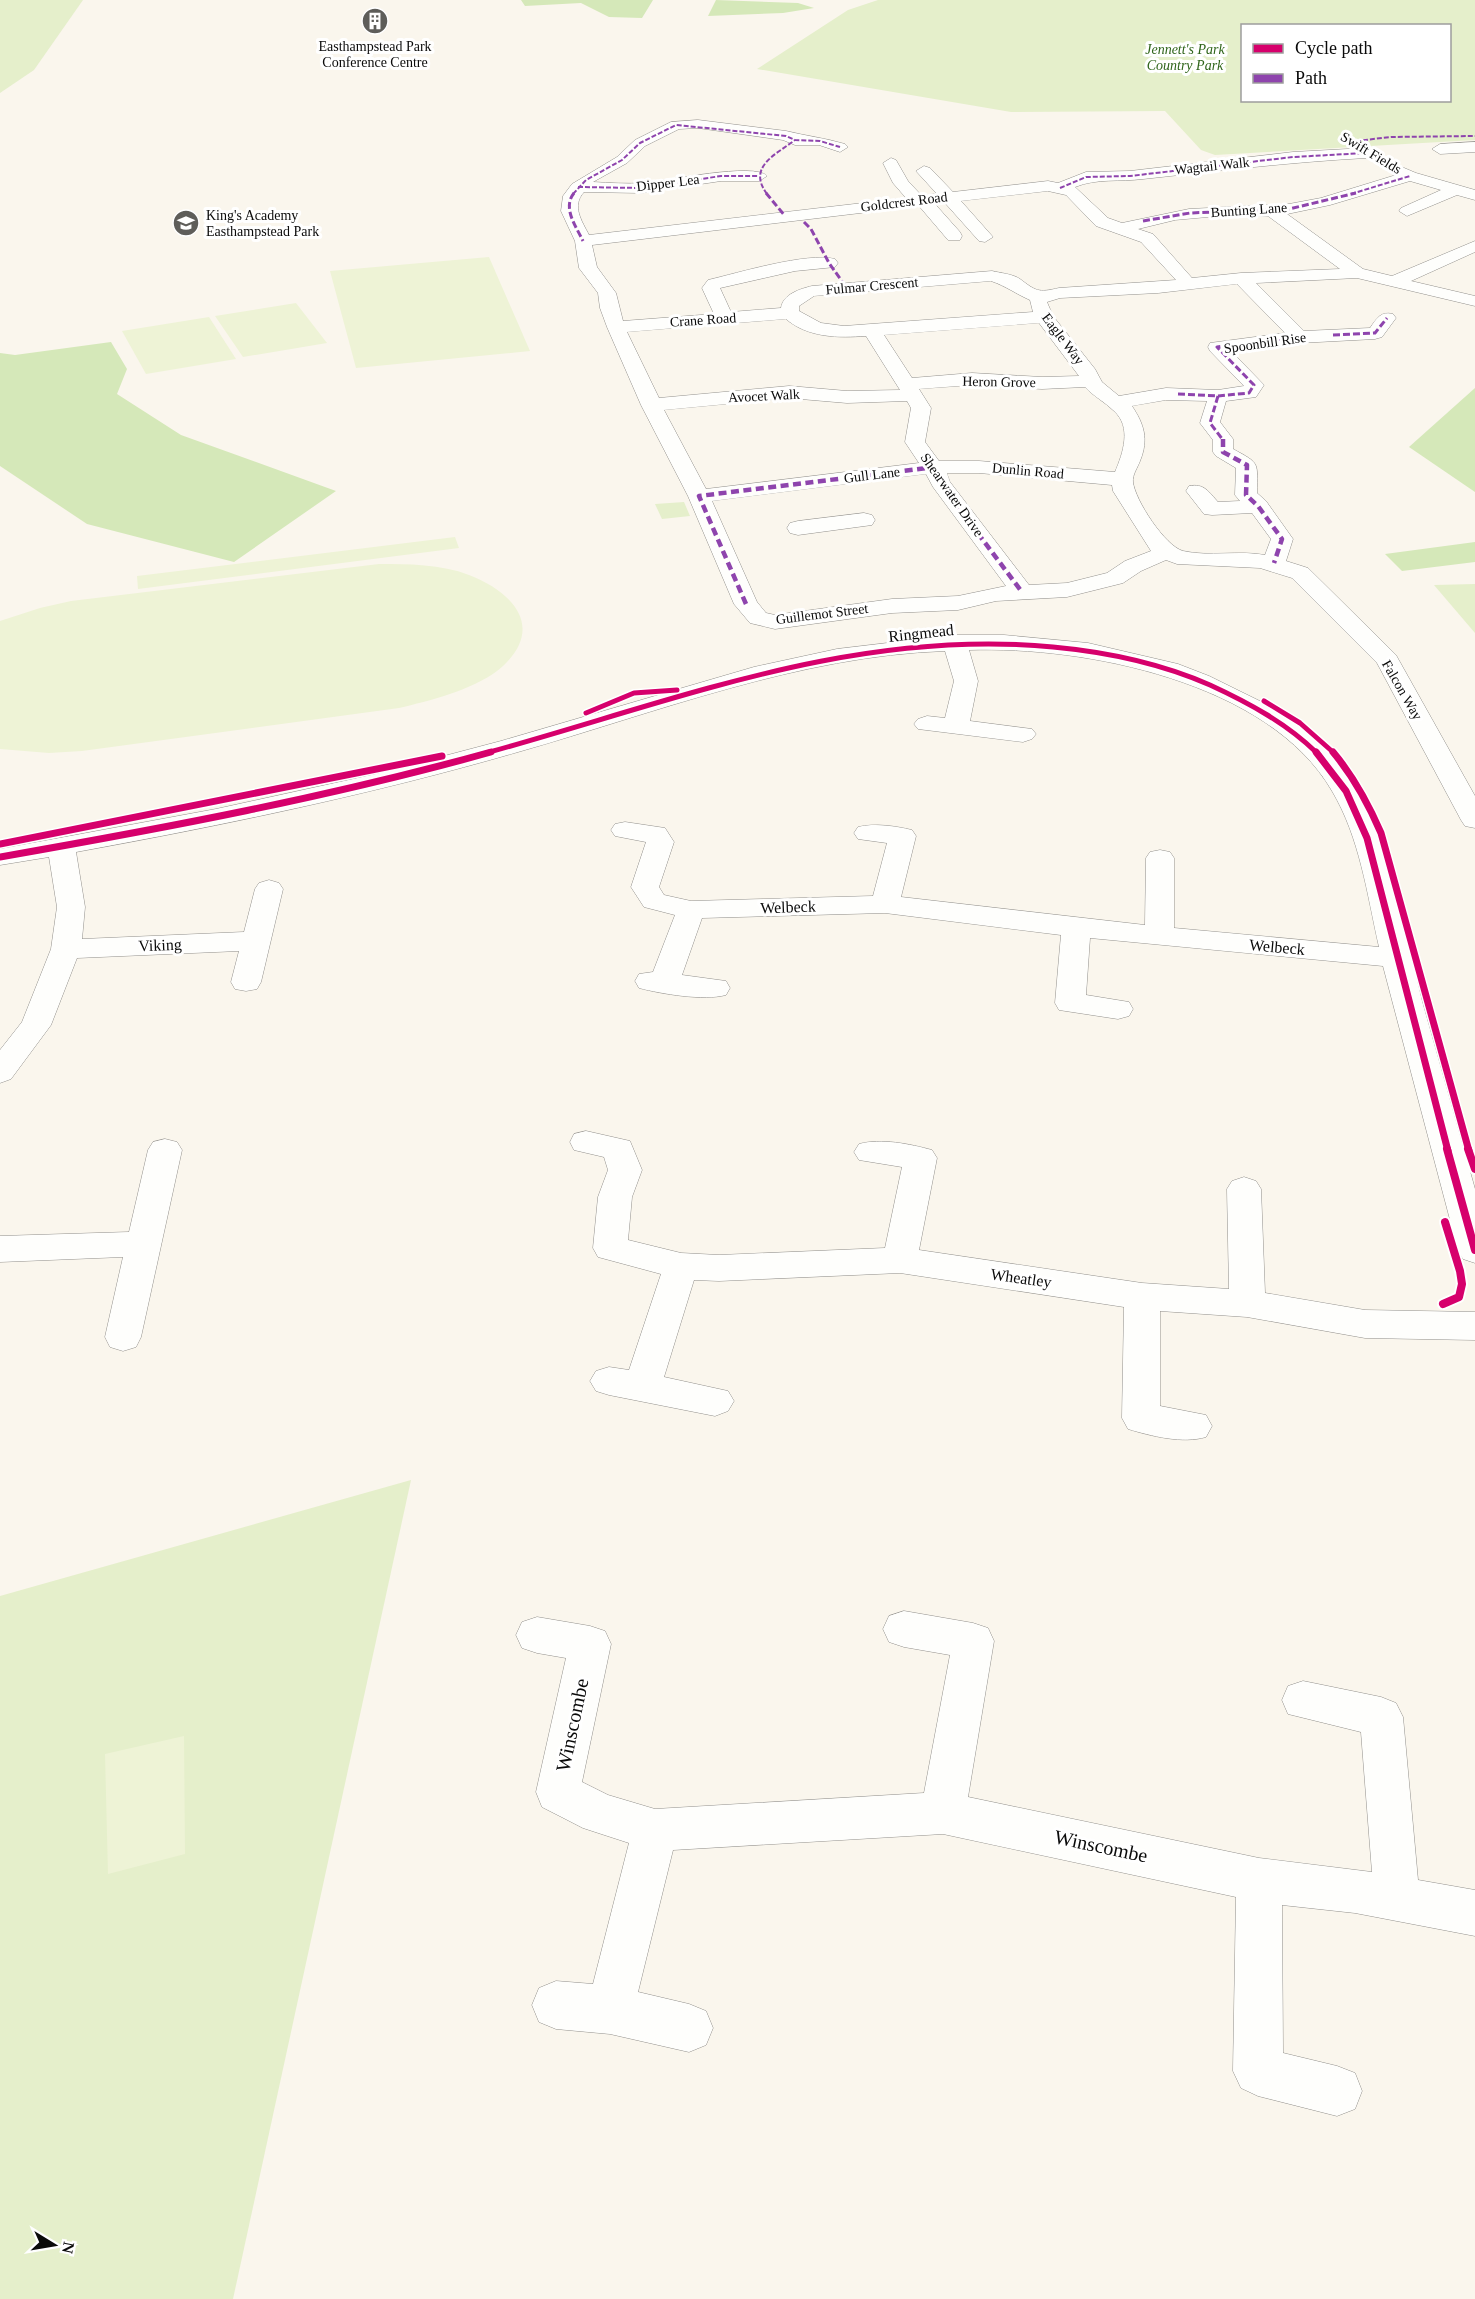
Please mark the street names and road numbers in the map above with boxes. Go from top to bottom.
street label: Swift Fields [1338,129,1404,177]
street label: Wagtail Walk [1174,155,1250,177]
street label: Dipper Lea [636,172,701,194]
street label: Goldcrest Road [860,189,948,215]
street label: Bunting Lane [1210,200,1288,220]
street label: Fulmar Crescent [825,274,919,298]
street label: Crane Road [669,310,737,330]
street label: Eagle Way [1039,310,1087,368]
street label: Spoonbill Rise [1223,330,1307,356]
street label: Heron Grove [962,374,1036,390]
street label: Avocet Walk [728,387,800,405]
street label: Shearwater Drive [918,450,986,540]
street label: Dunlin Road [992,460,1064,482]
street label: Gull Lane [843,464,901,486]
street label: Guillemot Street [775,601,869,627]
street label: Ringmead [887,621,955,646]
street label: Falcon Way [1379,657,1425,723]
street label: Welbeck [760,898,816,916]
street label: Viking [138,936,182,955]
street label: Welbeck [1249,936,1305,958]
street label: Wheatley [989,1265,1053,1292]
street label: Winscombe [551,1676,593,1774]
street label: Winscombe [1052,1825,1150,1867]

